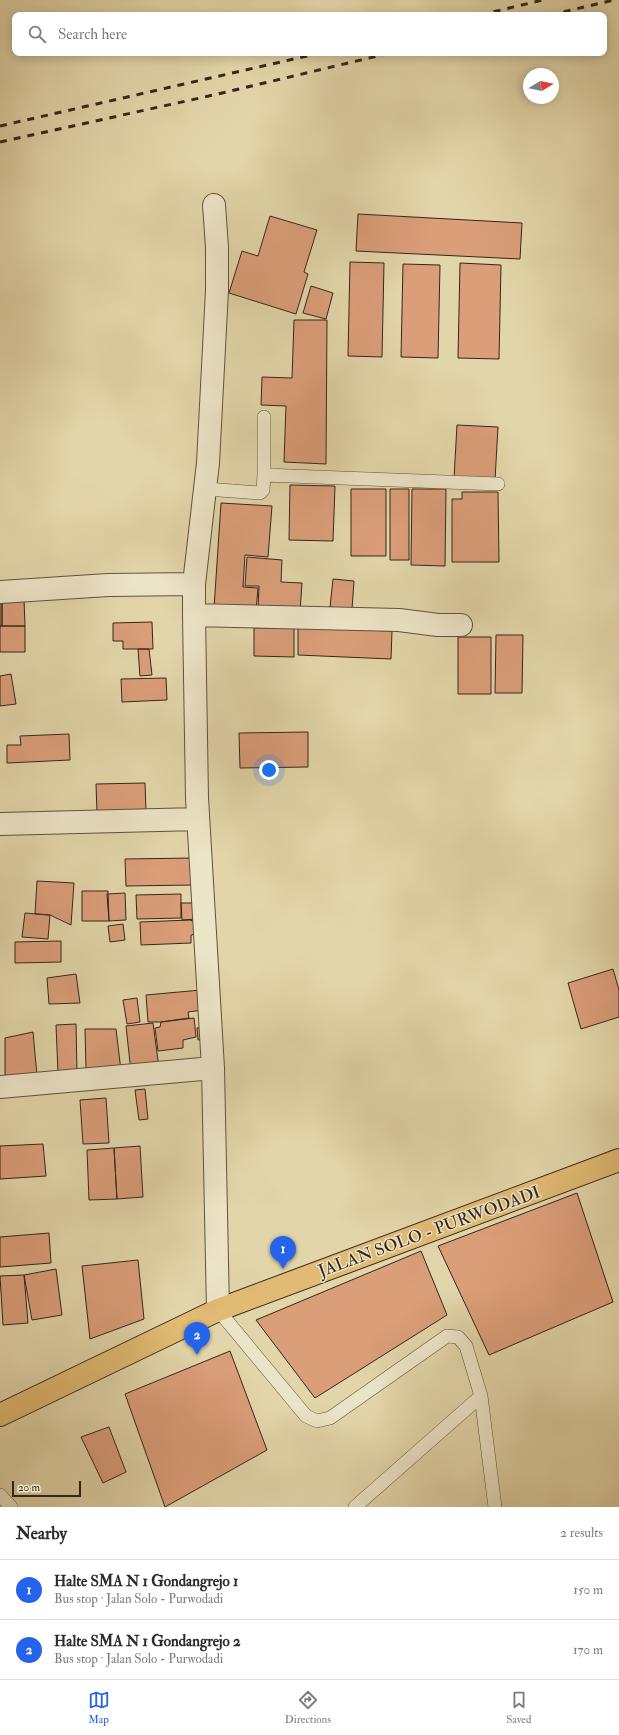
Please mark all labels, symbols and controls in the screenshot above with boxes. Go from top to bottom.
search box [12,12,607,56]
icon: search [26,23,48,45]
text: Search here [58,25,127,44]
north arrow [523,68,559,104]
your location [259,760,279,780]
street label: JALAN SOLO - PURWODADI [314,1181,543,1283]
pin: 1 [270,1236,296,1269]
pin: 2 [184,1322,210,1355]
scale bar [12,1479,81,1498]
text: 20 m [18,1481,40,1494]
text: Nearby [16,1523,67,1544]
text: 2 results [560,1525,603,1541]
text: Halte SMA N 1 Gondangrejo 1 [54,1572,238,1591]
text: 1 [27,1582,31,1598]
text: 150 m [573,1582,603,1598]
text: Bus stop · Jalan Solo - Purwodadi [54,1591,223,1607]
text: Halte SMA N 1 Gondangrejo 2 [54,1632,241,1651]
text: 2 [26,1642,32,1658]
text: 170 m [573,1642,603,1658]
text: Bus stop · Jalan Solo - Purwodadi [54,1651,223,1667]
tab: Map [88,1689,110,1726]
tab: Directions [285,1689,331,1726]
tab: Saved [506,1689,531,1726]

